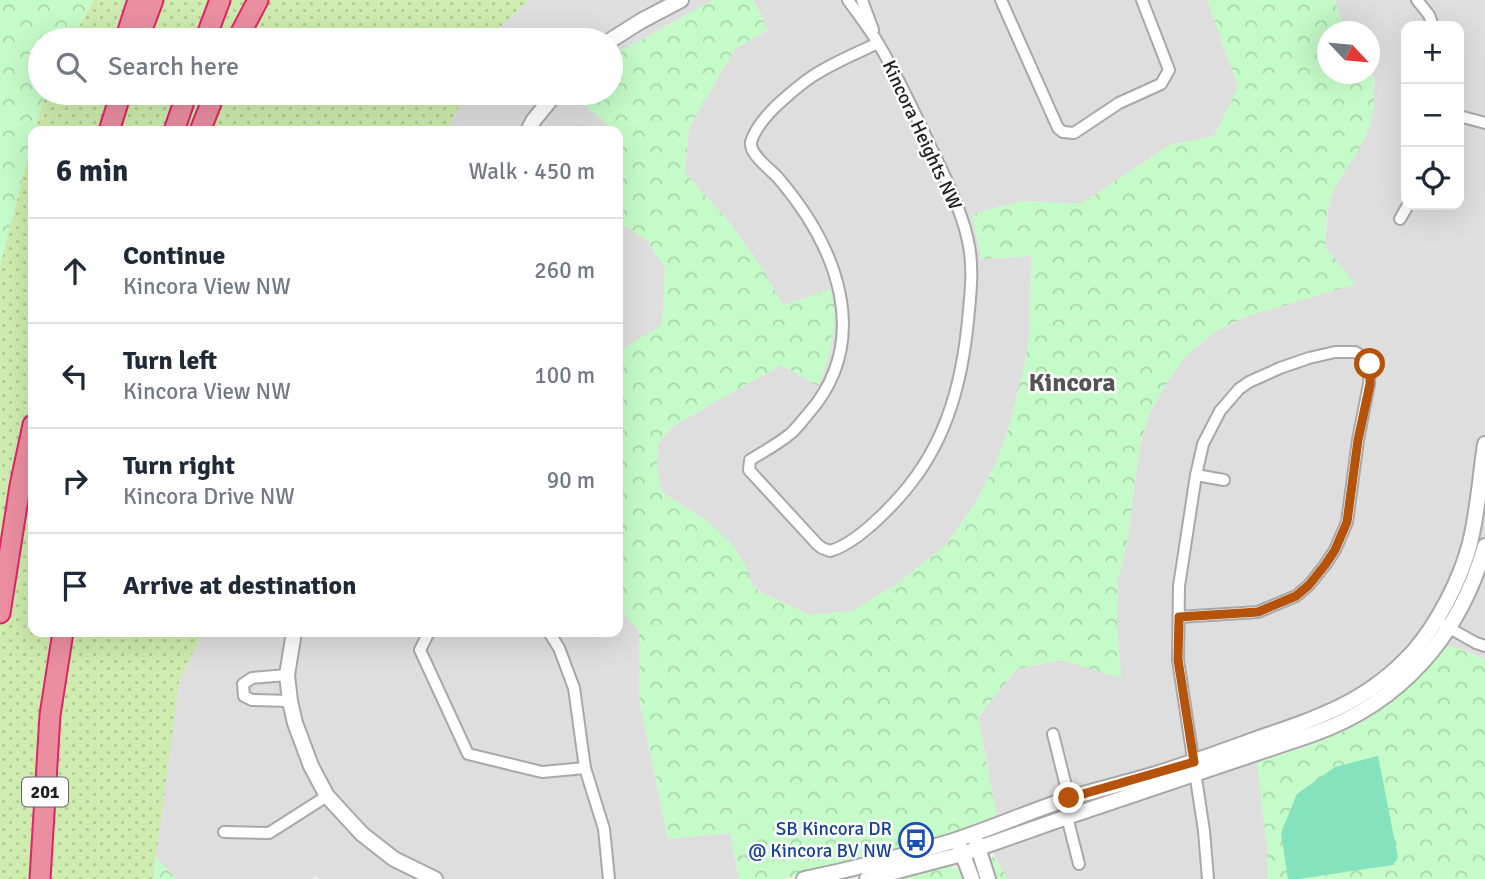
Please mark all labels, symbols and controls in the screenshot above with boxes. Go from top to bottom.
north arrow [1317,21,1380,84]
map controls [1401,21,1464,210]
button: + [1401,21,1464,84]
search box [28,28,623,105]
icon: search [52,48,90,86]
text: Search here [108,51,239,83]
street label: Kincora Heights NW [877,56,967,214]
button: − [1401,84,1464,147]
button: locate [1401,147,1464,210]
text: 6 min [56,153,128,190]
text: Walk · 450 m [469,157,595,186]
text: Continue [123,240,225,272]
icon: ahead [56,252,94,290]
text: 260 m [534,256,595,285]
text: Kincora View NW [123,272,291,301]
text: Turn left [123,345,217,377]
route start [1354,348,1385,379]
icon: left [56,357,94,395]
text: 100 m [534,361,595,390]
district label: Kincora [1028,367,1116,399]
text: Kincora View NW [123,377,291,406]
text: Turn right [123,450,235,482]
icon: right [56,462,94,500]
text: 90 m [547,466,595,495]
text: Kincora Drive NW [123,482,295,511]
icon: arrive [56,567,94,605]
text: Arrive at destination [123,570,356,602]
road number: 201 [22,778,68,806]
route end [1053,782,1084,813]
place label: SB Kincora DR @ Kincora BV NW [748,817,892,863]
bus stop icon: SB Kincora DR @ Kincora BV NW [897,821,935,859]

